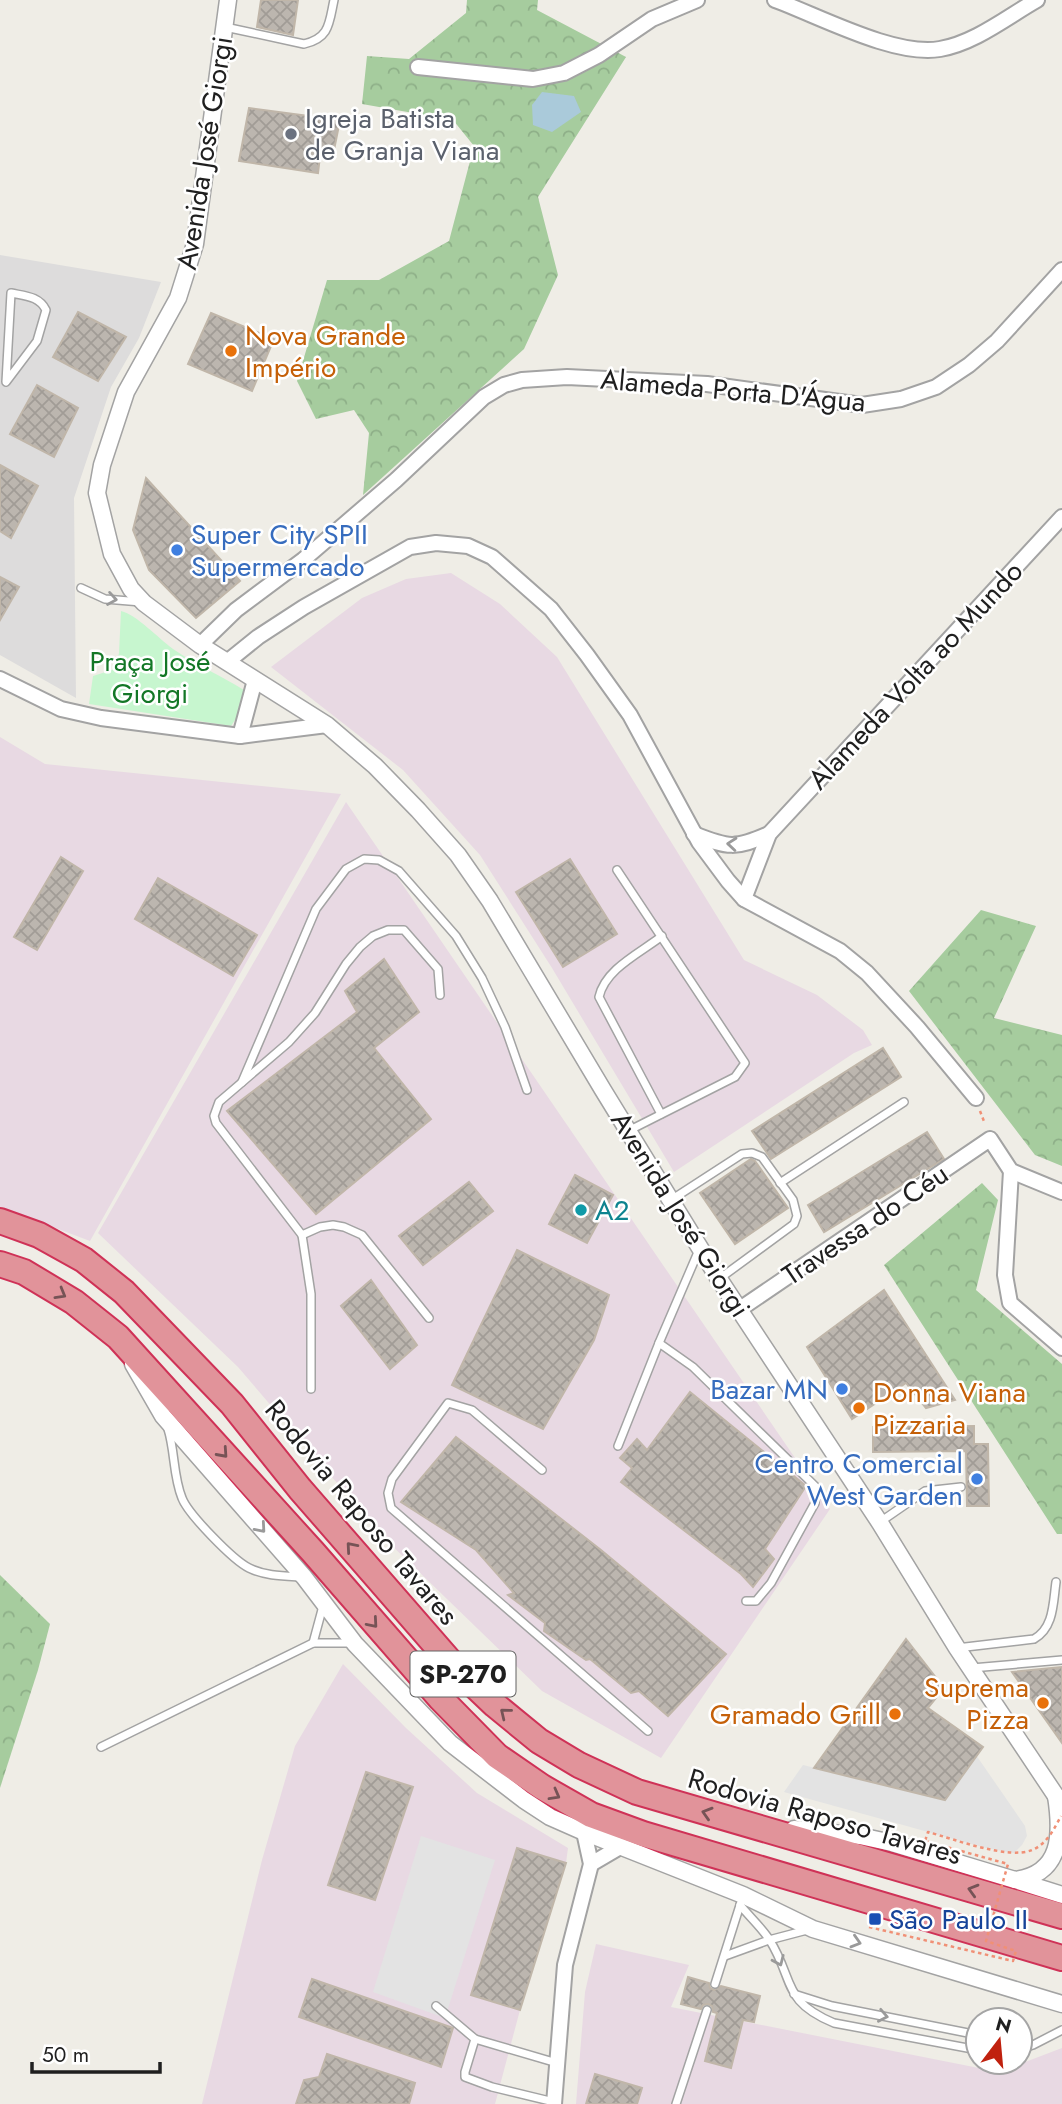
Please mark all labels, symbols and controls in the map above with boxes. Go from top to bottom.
street label: Avenida José Giorgi [166,33,243,273]
place label: Igreja Batista de Granja Viana [305,98,500,171]
marker: Igreja Batista de Granja Viana [283,126,299,142]
place label: Nova Grande Império [245,315,406,388]
marker: Nova Grande Império [223,343,239,359]
street label: Alameda Porta D'Água [599,358,867,423]
place label: Super City SPII Supermercado [191,514,368,587]
marker: Super City SPII Supermercado [169,542,185,558]
street label: Alameda Volta ao Mundo [798,552,1032,799]
one-way arrow [106,591,118,606]
park label: Praça José Giorgi [90,641,210,714]
one-way arrow [726,837,737,852]
street label: Avenida José Giorgi [601,1103,760,1325]
street label: Travessa do Céu [774,1154,957,1295]
place label: A2 [595,1190,629,1231]
marker: A2 [573,1202,589,1218]
one-way arrow [53,1286,66,1299]
place label: Bazar MN [710,1369,828,1410]
place label: Donna Viana Pizzaria [873,1372,1026,1445]
marker: Bazar MN [834,1381,850,1397]
street label: Rodovia Raposo Tavares [255,1391,468,1634]
marker: Donna Viana Pizzaria [851,1400,867,1416]
place label: Centro Comercial West Garden [755,1443,963,1516]
one-way arrow [214,1445,227,1458]
marker: Centro Comercial West Garden [969,1471,985,1487]
one-way arrow [253,1520,265,1533]
one-way arrow [347,1542,359,1555]
one-way arrow [365,1615,377,1628]
road number: SP-270 [410,1652,516,1696]
place label: Suprema Pizza [924,1667,1029,1740]
place label: Gramado Grill [710,1694,881,1735]
marker: Suprema Pizza [1035,1695,1051,1711]
marker: Gramado Grill [887,1706,903,1722]
one-way arrow [501,1709,513,1722]
street label: Rodovia Raposo Tavares [683,1758,966,1875]
one-way arrow [548,1787,561,1800]
one-way arrow [702,1807,714,1822]
one-way arrow [967,1884,979,1899]
place label: São Paulo II [889,1899,1028,1940]
marker: São Paulo II [867,1911,883,1927]
one-way arrow [850,1934,862,1949]
one-way arrow [771,1954,785,1966]
north arrow [964,2006,1034,2076]
one-way arrow [877,2008,889,2023]
text: N [993,2010,1015,2040]
scale bar [32,2030,159,2074]
text: 50 m [42,2040,89,2070]

